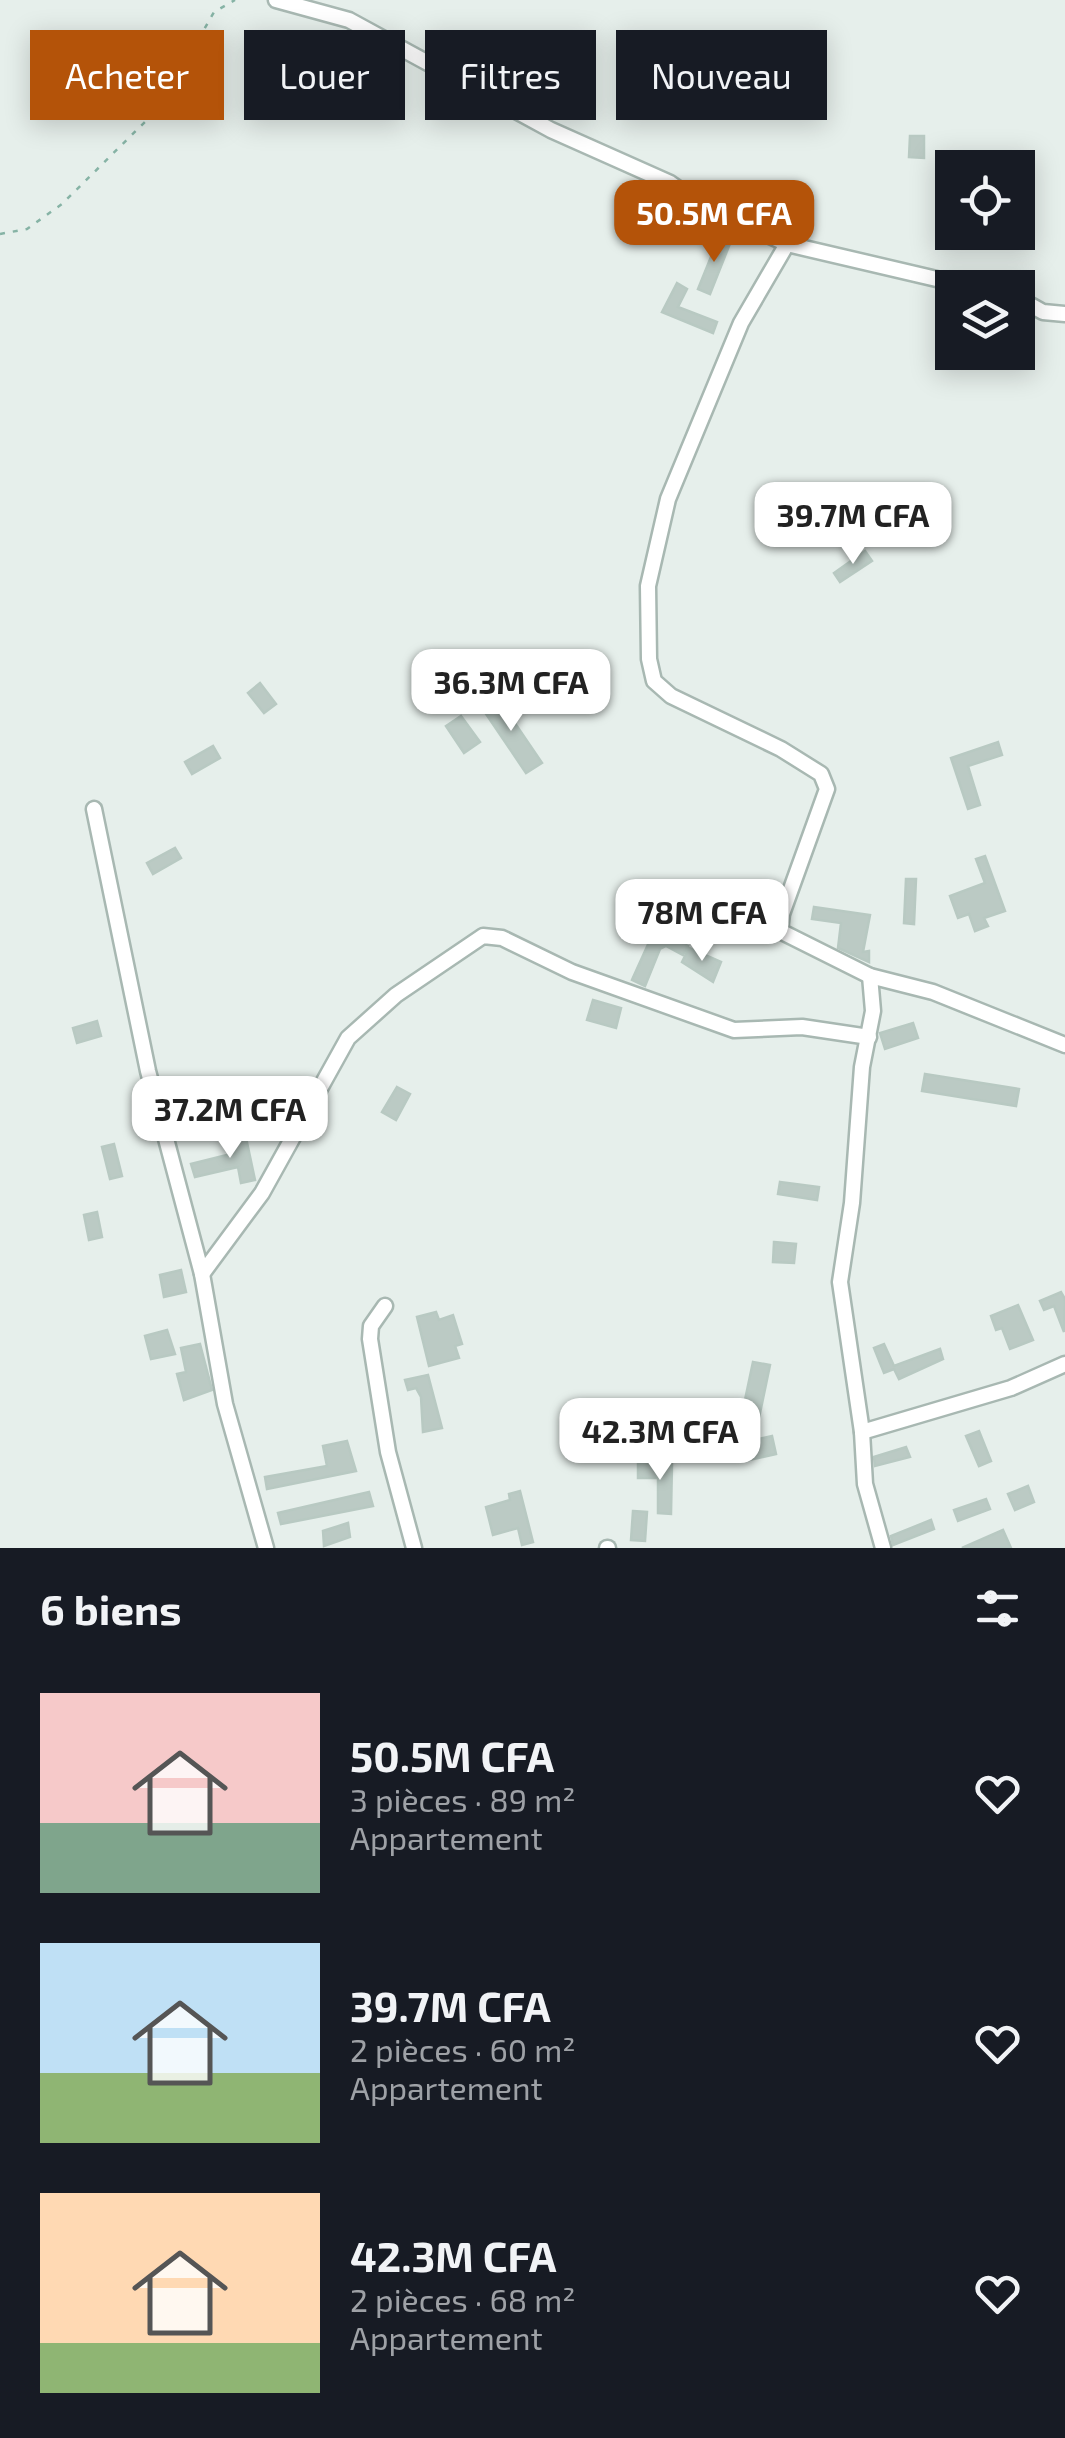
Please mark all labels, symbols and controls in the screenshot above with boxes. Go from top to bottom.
chip: Acheter [30,30,224,120]
chip: Louer [244,30,405,120]
chip: Filtres [425,30,596,120]
chip: Nouveau [616,30,827,120]
map controls [935,150,1035,370]
button: locate [935,150,1035,250]
pin: 50.5M CFA [600,180,828,265]
text: 50.5M CFA [636,193,792,231]
button: layers [935,270,1035,370]
pin: 39.7M CFA [739,482,967,567]
text: 39.7M CFA [777,495,929,533]
pin: 36.3M CFA [397,649,625,734]
text: 36.3M CFA [433,662,589,700]
pin: 78M CFA [610,879,794,964]
text: 78M CFA [637,892,767,930]
pin: 37.2M CFA [116,1076,344,1161]
text: 37.2M CFA [154,1089,306,1127]
pin: 42.3M CFA [546,1398,774,1483]
text: 42.3M CFA [581,1411,739,1449]
icon: filters [970,1581,1025,1636]
text: 6 biens [40,1583,182,1633]
text: 50.5M CFA [350,1730,554,1780]
icon: home [120,1733,240,1853]
icon: heart [970,1766,1025,1821]
text: 3 pièces · 89 m² [350,1780,575,1818]
text: Appartement [350,1818,543,1856]
text: 39.7M CFA [350,1980,551,2030]
icon: home [120,1983,240,2103]
icon: heart [970,2016,1025,2071]
text: 2 pièces · 60 m² [350,2030,575,2068]
text: Appartement [350,2068,543,2106]
text: 42.3M CFA [350,2230,556,2280]
icon: home [120,2233,240,2353]
icon: heart [970,2266,1025,2321]
text: 2 pièces · 68 m² [350,2280,576,2318]
text: Appartement [350,2318,543,2356]

